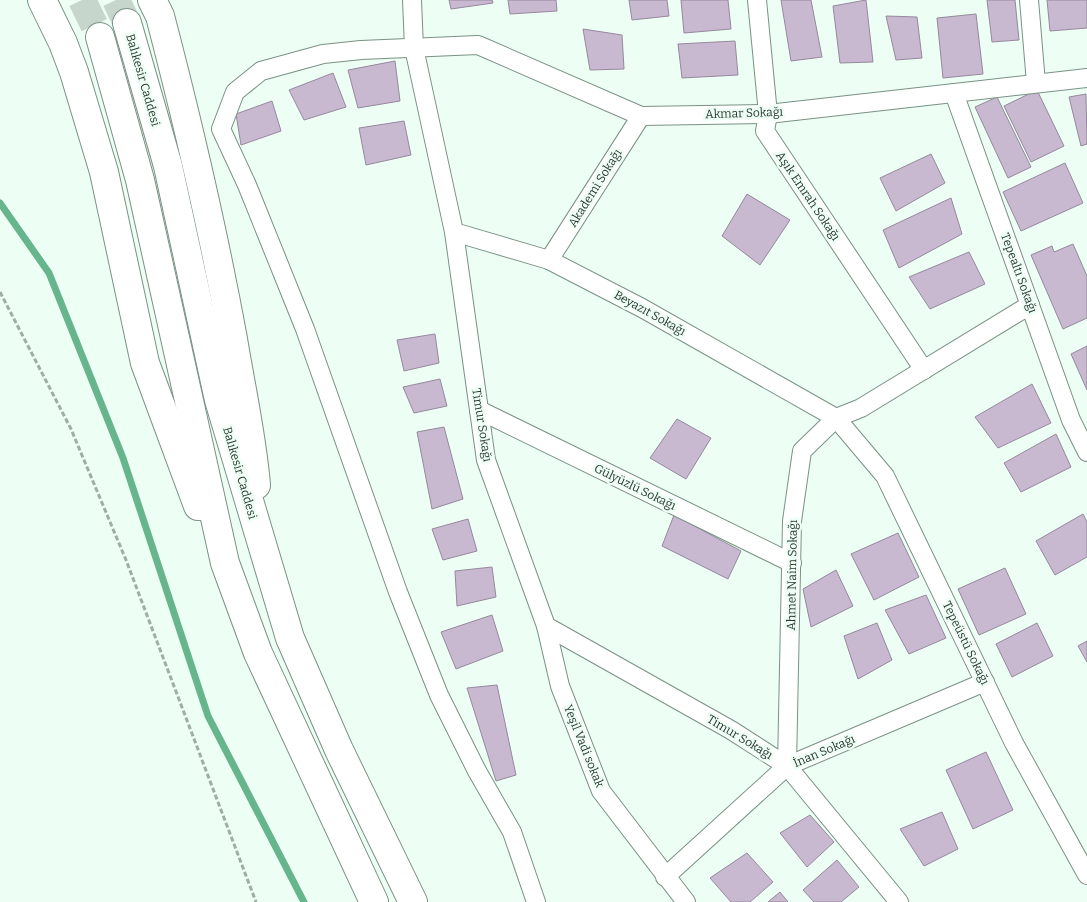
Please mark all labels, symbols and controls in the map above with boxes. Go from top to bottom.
street label: Balıkesir Caddesi [123,32,163,128]
street label: Akmar Sokağı [705,105,784,121]
street label: Akademi Sokağı [565,146,625,230]
street label: Aşık Emrah Sokağı [773,149,843,243]
street label: Tepealtı Sokağı [998,231,1040,315]
street label: Beyazıt Sokağı [612,288,689,339]
street label: Timur Sokağı [469,387,495,463]
street label: Balıkesir Caddesi [220,425,260,521]
street label: Gülyüzlü Sokağı [592,461,679,513]
street label: Ahmet Naim Sokağı [784,519,800,631]
street label: Tepeüstü Sokağı [940,599,992,687]
street label: Yeşil Vadi sokak [561,703,607,790]
street label: Timur Sokağı [705,712,776,762]
street label: İnan Sokağı [791,731,857,770]

